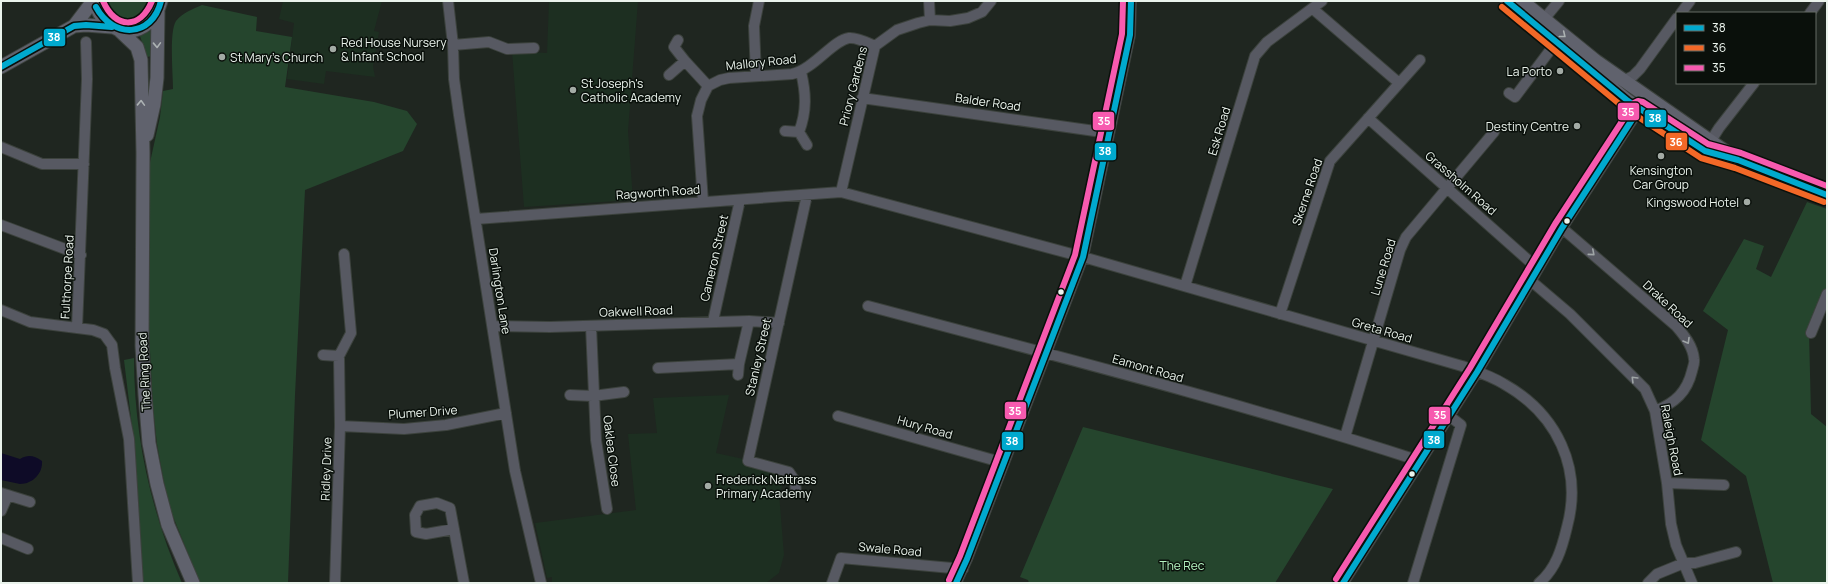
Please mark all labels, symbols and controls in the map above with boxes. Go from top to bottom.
legend [1676,12,1816,84]
text: 38 [1712,19,1726,36]
line badge: 38 [43,28,66,47]
text: 38 [47,29,61,44]
one-way arrow [1559,30,1566,37]
place label: Red House Nursery & Infant School [341,34,447,65]
text: 36 [1712,39,1726,56]
one-way arrow [153,42,161,48]
marker: Red House Nursery & Infant School [328,44,338,54]
street label: Priory Gardens [835,45,871,127]
place label: St Mary’s Church [230,49,323,66]
street label: Mallory Road [725,50,797,74]
marker: St Mary’s Church [217,52,227,62]
text: 35 [1712,59,1726,76]
place label: La Porto [1507,63,1552,80]
marker: La Porto [1555,66,1565,76]
place label: St Joseph's Catholic Academy [581,75,682,106]
marker: St Joseph's Catholic Academy [568,85,578,95]
street label: Balder Road [954,89,1022,115]
one-way arrow [137,100,146,106]
line badge: 35 [1617,102,1640,121]
text: 35 [1622,104,1634,119]
street label: Esk Road [1204,105,1234,157]
line badge: 38 [1644,109,1667,128]
text: 38 [1648,110,1662,125]
line badge: 35 [1092,111,1115,131]
text: 35 [1098,113,1110,128]
place label: Destiny Centre [1486,118,1569,135]
marker: Destiny Centre [1572,121,1582,131]
line badge: 36 [1665,132,1688,151]
text: 36 [1669,134,1683,149]
line badge: 38 [1094,142,1117,161]
text: 38 [1098,143,1112,158]
street label: Grassholm Road [1422,147,1500,219]
marker: Kensington Car Group [1656,151,1666,161]
street label: Skerne Road [1288,156,1326,228]
place label: Kensington Car Group [1630,162,1692,193]
street label: Ragworth Road [615,181,701,203]
place label: Kingswood Hotel [1646,194,1739,211]
marker: Kingswood Hotel [1742,197,1752,207]
street label: Cameron Street [696,213,732,303]
unlabelled marker [1562,216,1572,226]
street label: Fulthorpe Road [56,234,78,320]
street label: Lune Road [1366,237,1400,297]
street label: Darlington Lane [485,247,515,335]
one-way arrow [1587,249,1595,256]
street label: Drake Road [1639,276,1697,332]
unlabelled marker [1056,287,1066,297]
street label: Oakwell Road [599,301,673,321]
street label: Greta Road [1350,313,1414,347]
street label: Stanley Street [741,316,775,398]
street label: The Ring Road [133,332,155,412]
one-way arrow [1683,337,1690,344]
street label: Eamont Road [1110,350,1186,386]
one-way arrow [1631,376,1639,383]
street label: Plumer Drive [388,401,458,423]
line badge: 35 [1004,401,1027,420]
text: 35 [1009,403,1021,418]
street label: Raleigh Road [1657,403,1687,477]
line badge: 35 [1428,406,1451,425]
text: 35 [1434,407,1446,422]
street label: Hury Road [895,411,955,443]
street label: Oaklea Close [599,414,625,488]
line badge: 38 [1423,430,1445,449]
line badge: 38 [1001,431,1024,451]
text: 38 [1427,432,1441,447]
text: 38 [1005,433,1019,448]
street label: Ridley Drive [316,437,336,501]
unlabelled marker [1407,469,1417,479]
place label: Frederick Nattrass Primary Academy [716,471,817,502]
marker: Frederick Nattrass Primary Academy [703,481,713,491]
street label: Swale Road [858,538,922,560]
park label: The Rec [1160,557,1205,574]

